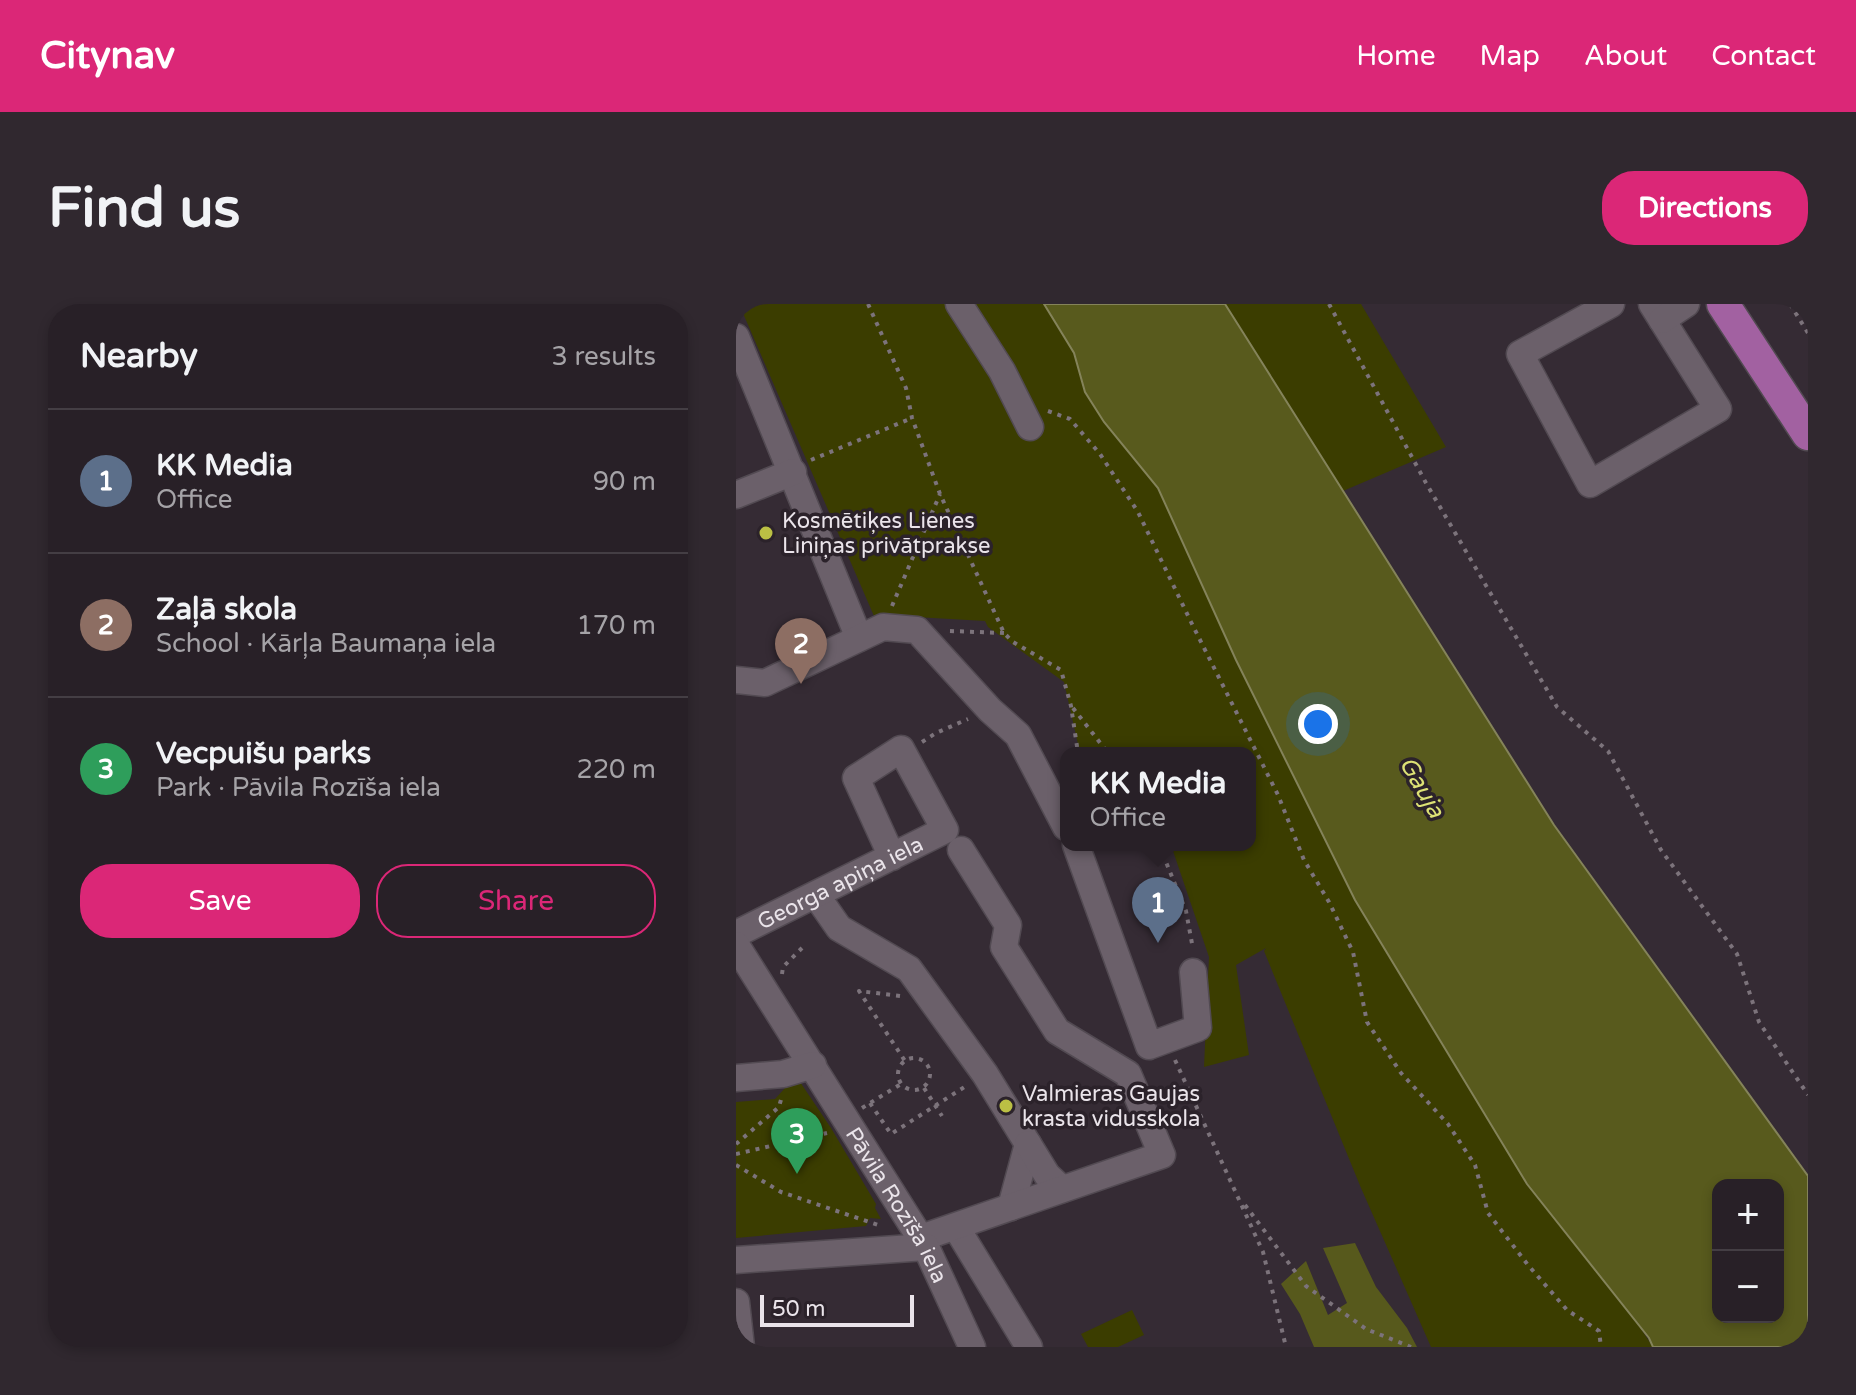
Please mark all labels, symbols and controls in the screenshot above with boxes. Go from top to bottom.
text: Citynav [40,33,175,79]
text: Home [1356,39,1436,73]
text: Map [1480,39,1540,73]
text: About [1584,39,1667,73]
text: Contact [1711,39,1816,73]
button: Directions [1602,171,1808,245]
text: Find us [48,175,240,242]
text: Nearby [80,336,198,377]
text: 3 results [551,341,656,372]
text: KK Media [156,447,293,484]
text: 1 [98,466,114,497]
text: 90 m [593,466,656,497]
text: Office [156,484,232,515]
place label: Kosmētiķes Lienes Liniņas privātprakse [782,508,990,559]
marker: Kosmētiķes Lienes Liniņas privātprakse [757,524,775,542]
text: Zaļā skola [156,591,297,628]
text: 2 [98,610,114,641]
text: 170 m [576,610,656,641]
pin: 2 [775,618,827,684]
text: School · Kārļa Baumaņa iela [156,628,496,659]
your location [1298,704,1338,744]
text: Vecpuišu parks [156,735,371,772]
popup [1060,747,1256,851]
water label: Gauja [1393,752,1451,823]
text: 3 [98,754,114,785]
text: 220 m [576,754,656,785]
text: KK Media [1090,765,1226,802]
text: Park · Pāvila Rozīša iela [156,772,441,803]
text: Office [1090,802,1166,833]
street label: Georga apiņa iela [753,831,927,935]
button: Save [80,864,360,938]
button: Share [376,864,656,938]
pin: 1 [1132,877,1184,943]
place label: Valmieras Gaujas krasta vidusskola [1022,1081,1200,1132]
marker: Valmieras Gaujas krasta vidusskola [997,1097,1015,1115]
pin: 3 [771,1108,823,1174]
street label: Pāvila Rozīša iela [840,1123,953,1287]
map controls [1712,1179,1784,1323]
button: + [1712,1179,1784,1251]
button: − [1712,1251,1784,1323]
scale bar [760,1291,914,1327]
text: 50 m [772,1296,826,1322]

